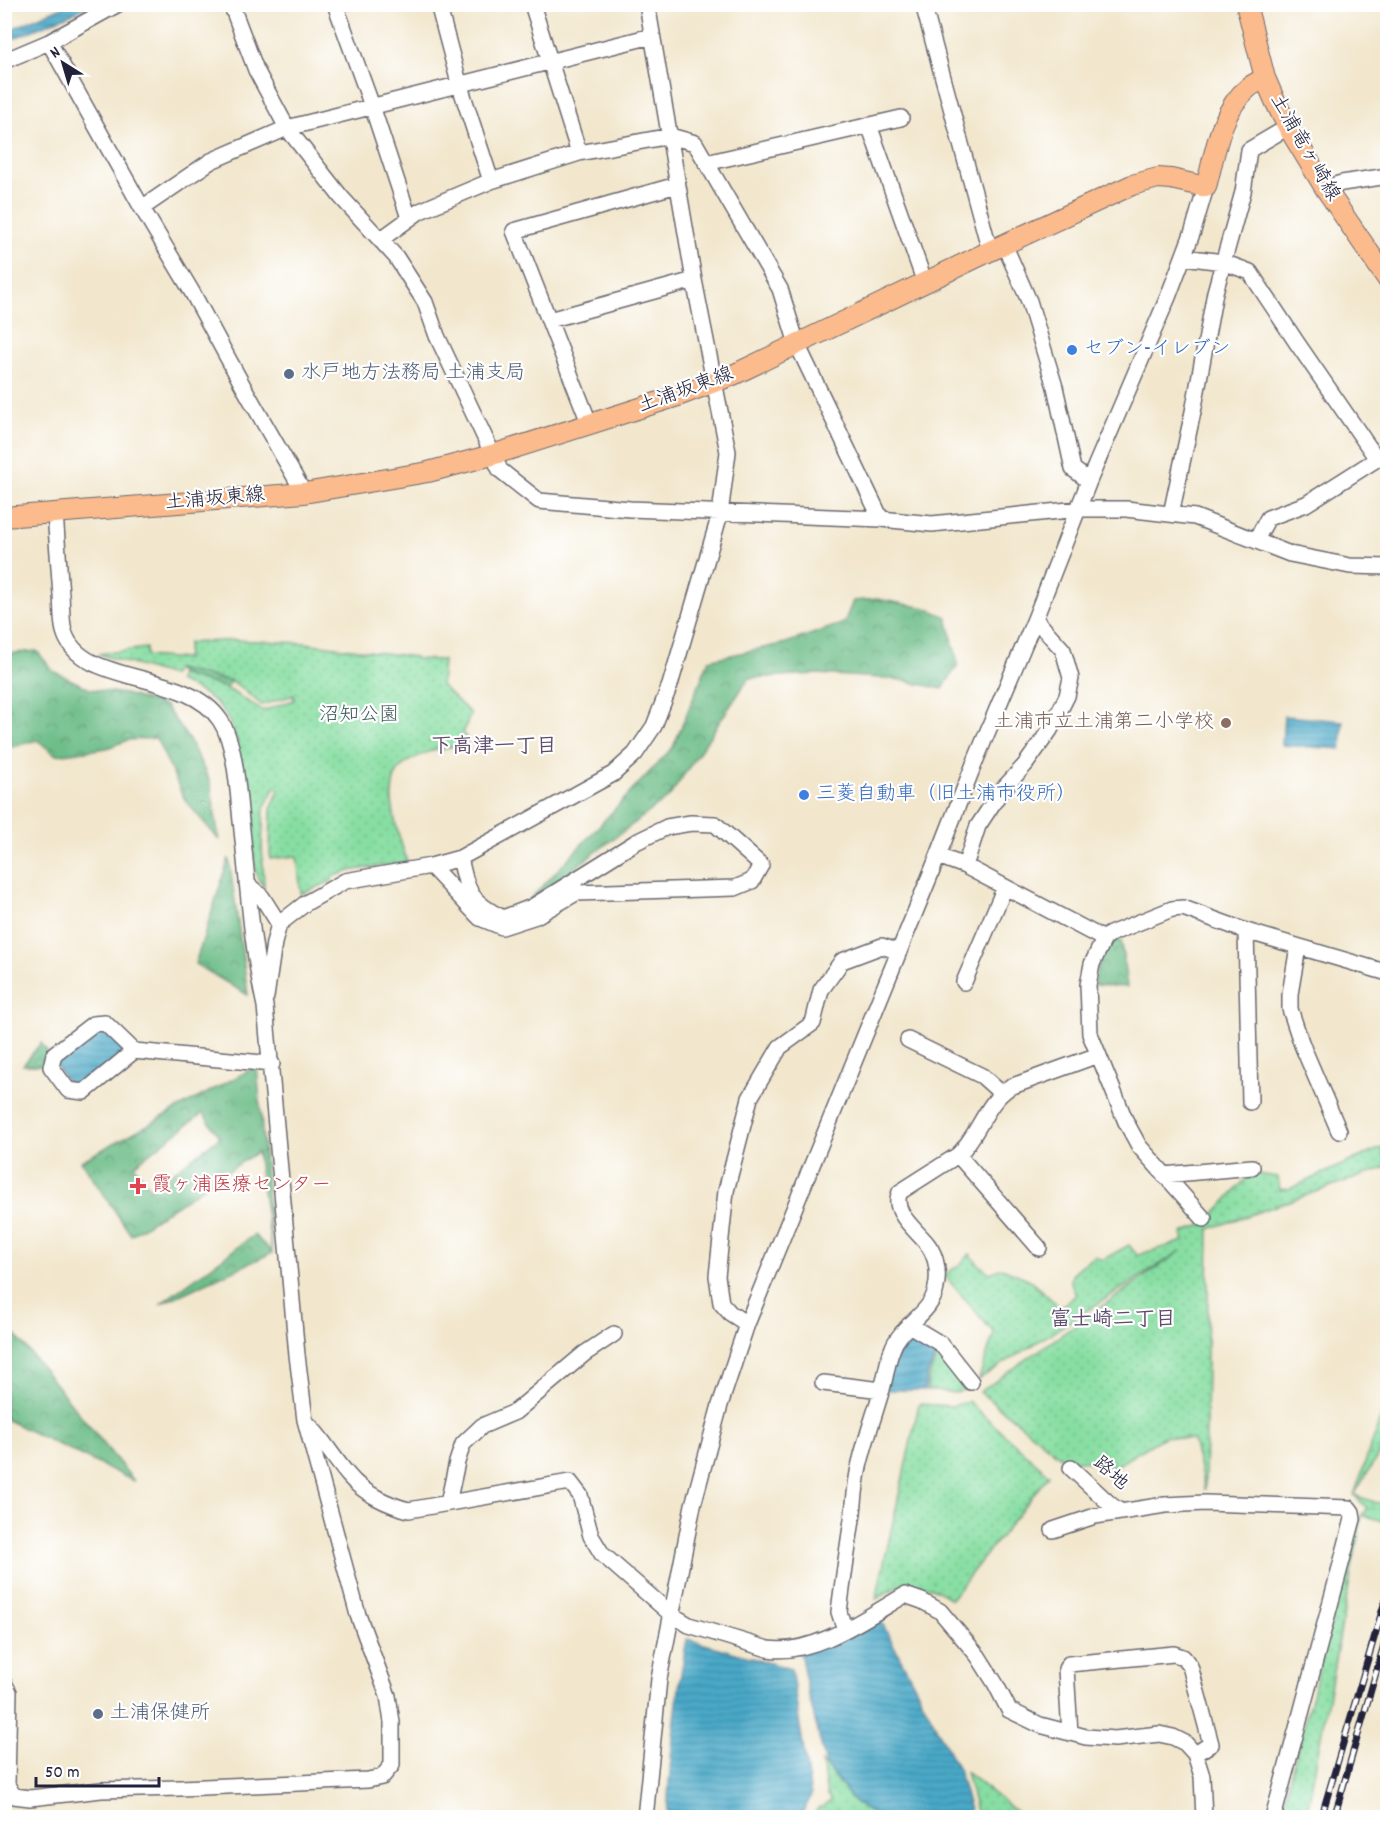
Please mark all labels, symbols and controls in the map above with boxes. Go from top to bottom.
north arrow [33,33,93,93]
text: N [45,41,66,65]
street label: 土浦竜ヶ崎線 [1262,89,1346,207]
place label: セブン-イレブン [1084,336,1231,364]
marker: セブン-イレブン [1065,343,1079,357]
place label: 水戸地方法務局 土浦支局 [301,360,526,388]
street label: 土浦坂東線 [634,361,738,421]
marker: 水戸地方法務局 土浦支局 [282,367,296,381]
street label: 土浦坂東線 [164,482,266,518]
park label: 沼知公園 [319,702,399,730]
place label: 土浦市立土浦第二小学校 [994,709,1214,737]
marker: 土浦市立土浦第二小学校 [1219,716,1233,730]
district label: 下高津一丁目 [431,733,557,763]
place label: 三菱自動車（旧土浦市役所） [816,781,1076,809]
marker: 三菱自動車（旧土浦市役所） [797,788,811,802]
place label: 霞ヶ浦医療センター [152,1172,331,1200]
marker: 霞ヶ浦医療センター [129,1177,147,1195]
district label: 富士崎二丁目 [1050,1306,1176,1336]
street label: 路地 [1086,1450,1134,1498]
place label: 土浦保健所 [110,1700,210,1728]
marker: 土浦保健所 [91,1707,105,1721]
scale bar [36,1750,159,1788]
text: 50 m [45,1761,80,1786]

